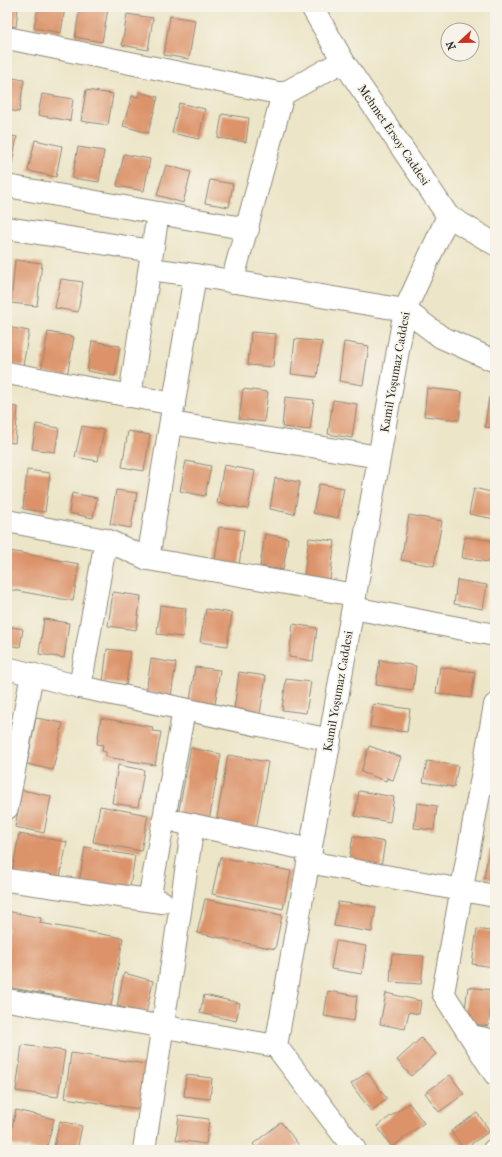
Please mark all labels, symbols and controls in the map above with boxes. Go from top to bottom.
north arrow [440,22,480,62]
text: N [443,39,459,52]
street label: Mehmet Ersoy Caddesi [355,82,433,188]
street label: Kamil Yoşumaz Caddesi [377,310,414,434]
street label: Kamil Yoşumaz Caddesi [320,629,357,753]

